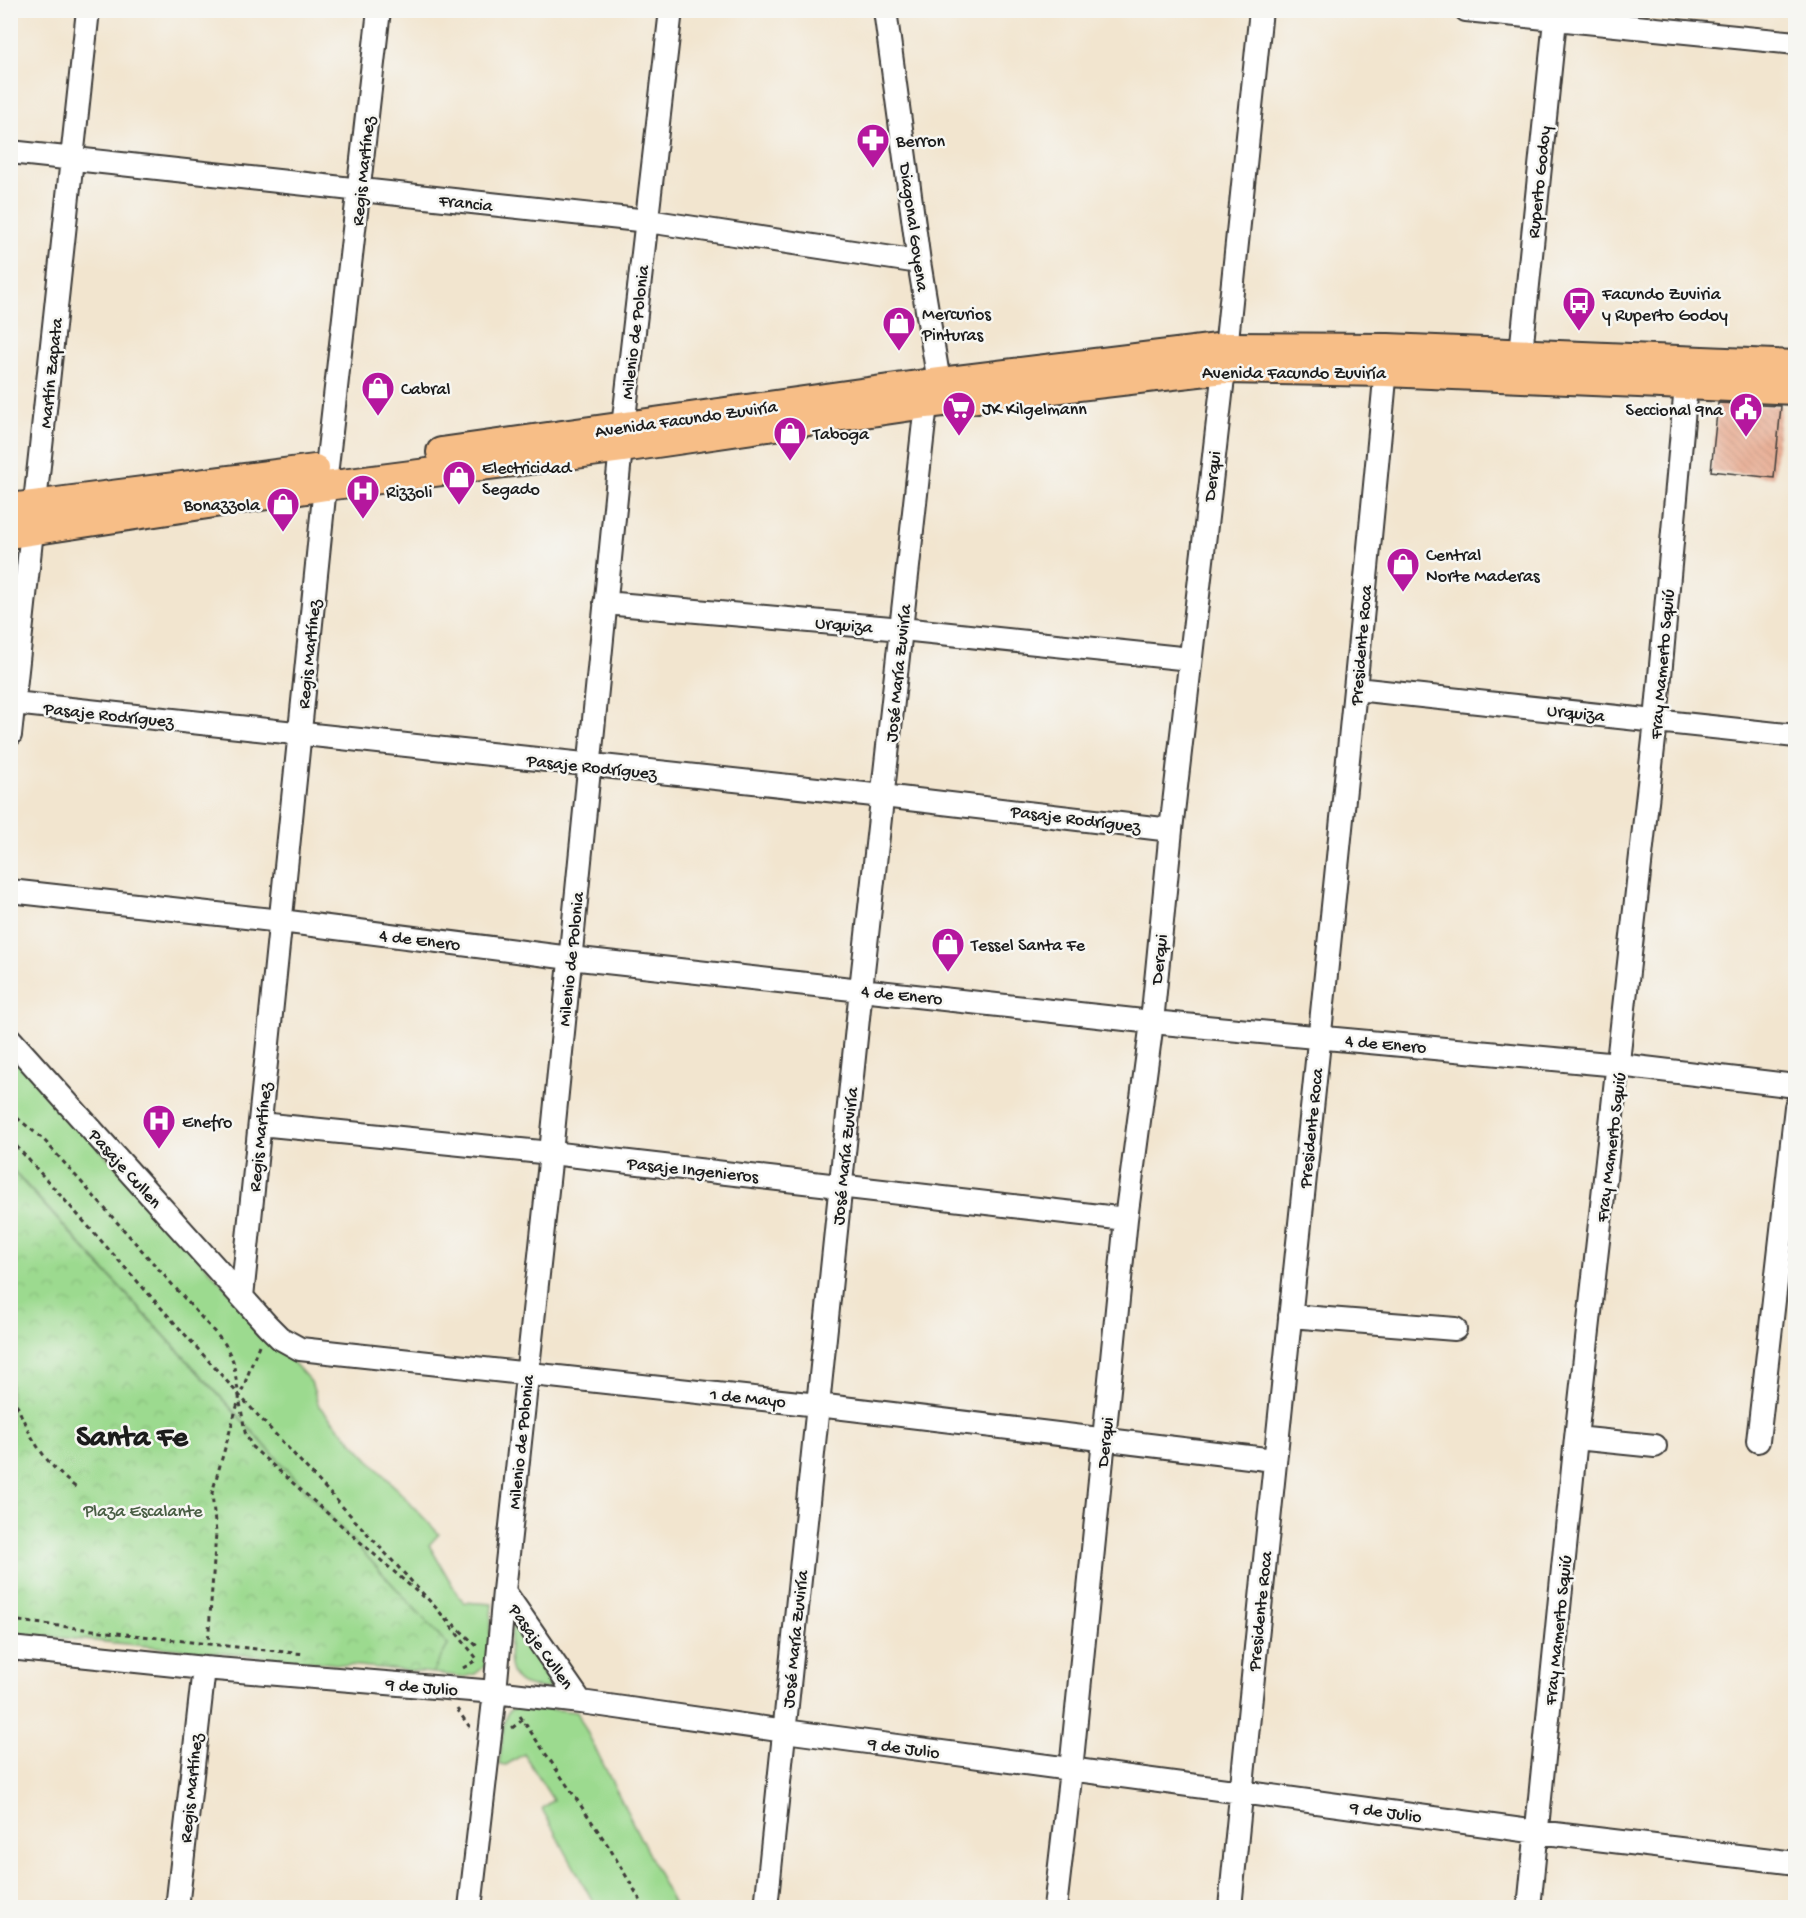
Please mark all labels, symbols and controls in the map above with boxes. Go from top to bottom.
street label: Regis Martínez [348,115,381,227]
pharmacy icon: Berron [855,122,891,169]
street label: Ruperto Godoy [1524,125,1557,239]
place label: Berron [895,132,946,153]
street label: Diagonal Goyena [893,161,932,294]
street label: Francia [437,191,495,218]
street label: Milenio de Polonia [618,263,655,401]
bus stop icon: Facundo Zuviria y Ruperto Godoy [1561,285,1597,332]
place label: Facundo Zuviria y Ruperto Godoy [1601,285,1728,327]
shop icon: Mercurios Pinturas [881,305,917,352]
place label: Mercurios Pinturas [921,305,992,347]
street label: Martín Zapata [36,316,69,429]
street label: Avenida Facundo Zuviría [1202,364,1387,385]
shop icon: Cabral [360,370,396,417]
place label: Cabral [401,380,451,401]
supermarket icon: JK Kilgelmann [941,390,977,437]
public building icon: Seccional 9na [1728,391,1764,438]
street label: Avenida Facundo Zuviría [594,397,780,444]
place label: JK Kilgelmann [982,400,1087,421]
place label: Seccional 9na [1626,401,1724,422]
shop icon: Taboga [772,415,808,462]
place label: Taboga [812,425,870,446]
street label: Derqui [1200,450,1227,504]
shop icon: Electricidad Segado [441,459,477,506]
place label: Electricidad Segado [482,459,573,501]
hospital icon: Rizzoli [345,473,381,520]
place label: Rizzoli [386,483,433,504]
shop icon: Bonazzola [265,486,301,533]
place label: Bonazzola [183,496,261,517]
shop icon: Central Norte Maderas [1385,546,1421,593]
place label: Central Norte Maderas [1426,546,1541,588]
street label: Presidente Roca [1347,583,1378,707]
street label: Fray Mamerto Squiú [1646,588,1681,741]
street label: Regis Martínez [294,598,327,710]
street label: José María Zuviría [882,602,917,743]
street label: Urquiza [814,614,874,640]
street label: Pasaje Rodríguez [42,699,176,734]
street label: Urquiza [1546,701,1607,728]
street label: Pasaje Rodríguez [525,751,659,786]
street label: Pasaje Rodríguez [1008,802,1143,839]
street label: Milenio de Polonia [555,890,590,1027]
street label: 4 de Enero [378,926,461,957]
shop icon: Tessel Santa Fe [930,926,966,973]
street label: Derqui [1147,933,1174,986]
place label: Tessel Santa Fe [970,936,1086,957]
street label: 4 de Enero [860,982,943,1011]
street label: 4 de Enero [1344,1031,1427,1060]
street label: Presidente Roca [1296,1066,1329,1190]
street label: Fray Mamerto Squiú [1593,1071,1632,1224]
street label: Regis Martínez [245,1081,278,1193]
street label: José María Zuviría [829,1085,864,1226]
hospital icon: Enefro [141,1103,177,1150]
place label: Enefro [182,1113,232,1134]
street label: Pasaje Cullen [82,1125,165,1214]
street label: Pasaje Ingenieros [625,1154,761,1189]
street label: Milenio de Polonia [505,1373,540,1510]
street label: 1 de Mayo [708,1385,787,1414]
street label: Derqui [1093,1416,1120,1469]
district label: Santa Fe [76,1422,189,1457]
park label: Plaza Escalante [82,1502,203,1523]
street label: Presidente Roca [1245,1549,1278,1673]
street label: Fray Mamerto Squiú [1541,1554,1578,1707]
street label: José María Zuviría [779,1568,814,1709]
street label: Pasaje Cullen [502,1600,577,1694]
street label: 9 de Julio [384,1675,459,1702]
street label: Regis Martínez [176,1732,209,1844]
street label: 9 de Julio [865,1734,941,1765]
street label: 9 de Julio [1347,1798,1423,1829]

